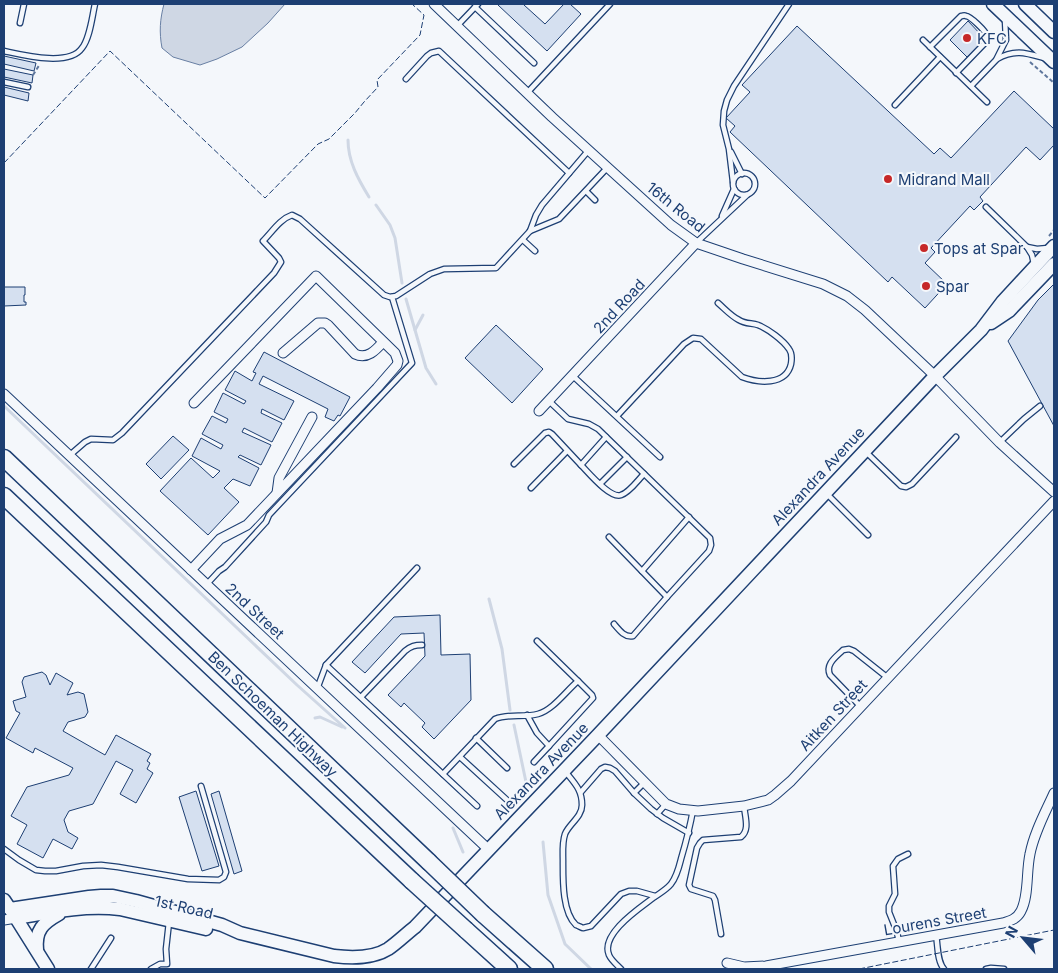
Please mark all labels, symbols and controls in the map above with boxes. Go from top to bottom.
place label: KFC [977,29,1007,48]
marker: KFC [961,32,973,44]
place label: Midrand Mall [898,170,990,189]
marker: Midrand Mall [882,173,894,185]
street label: 16th Road [643,178,709,236]
place label: Tops at Spar [934,239,1024,258]
marker: Tops at Spar [918,242,930,254]
street label: 2nd Road [589,275,649,337]
place label: Spar [936,277,969,296]
marker: Spar [920,280,932,292]
street label: Alexandra Avenue [767,423,869,529]
street label: 2nd Street [222,579,289,643]
street label: Ben Schoeman Highway [204,647,342,781]
street label: Aitken Street [795,675,871,755]
street label: Alexandra Avenue [490,718,592,824]
street label: 1st Road [153,891,215,923]
street label: Lourens Street [882,903,988,939]
north arrow [998,913,1048,963]
text: N [1001,923,1021,940]

